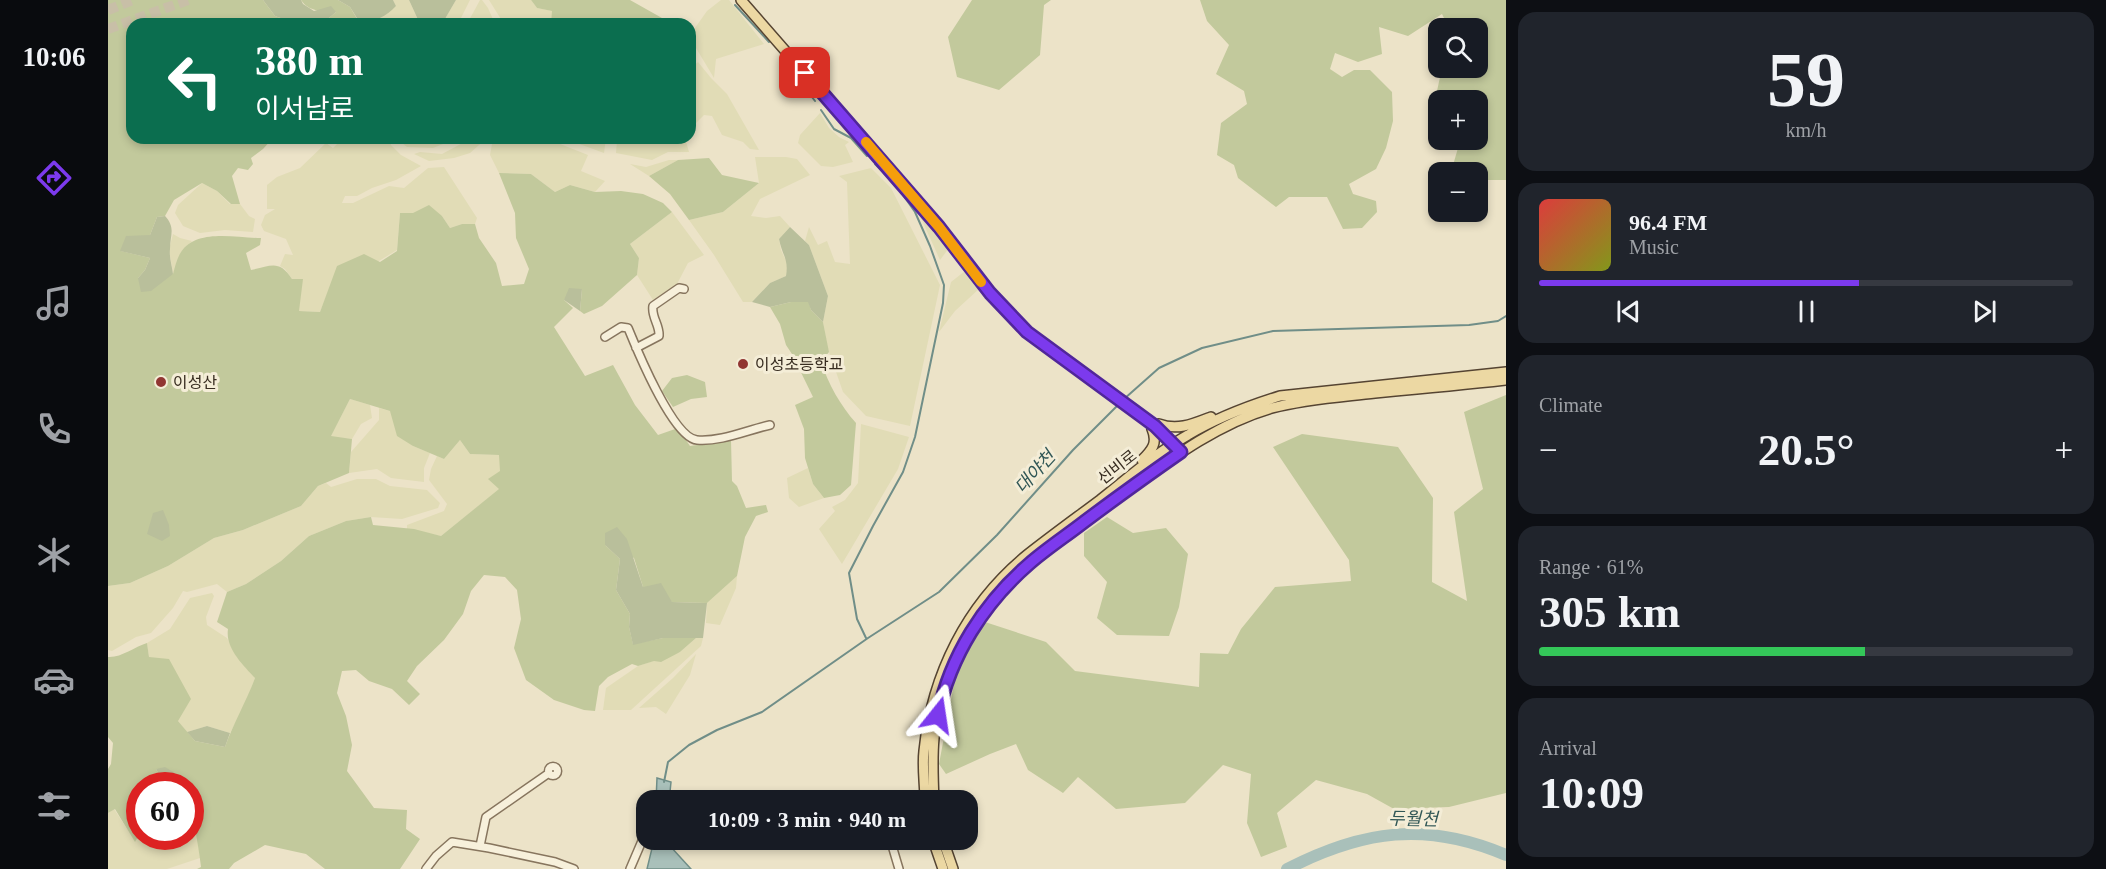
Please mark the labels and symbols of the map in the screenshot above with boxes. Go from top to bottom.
pin [779,47,830,98]
place label: 이성초등학교 [755,356,843,373]
marker: 이성초등학교 [736,357,750,371]
place label: 이성산 [173,374,217,391]
marker: 이성산 [154,375,168,389]
water label: 대야천 [1011,445,1061,497]
street label: 선비로 [1094,447,1140,487]
position arrow [906,683,970,747]
speed limit sign: 60 [126,772,204,850]
water label: 두월천 [1388,809,1440,829]

